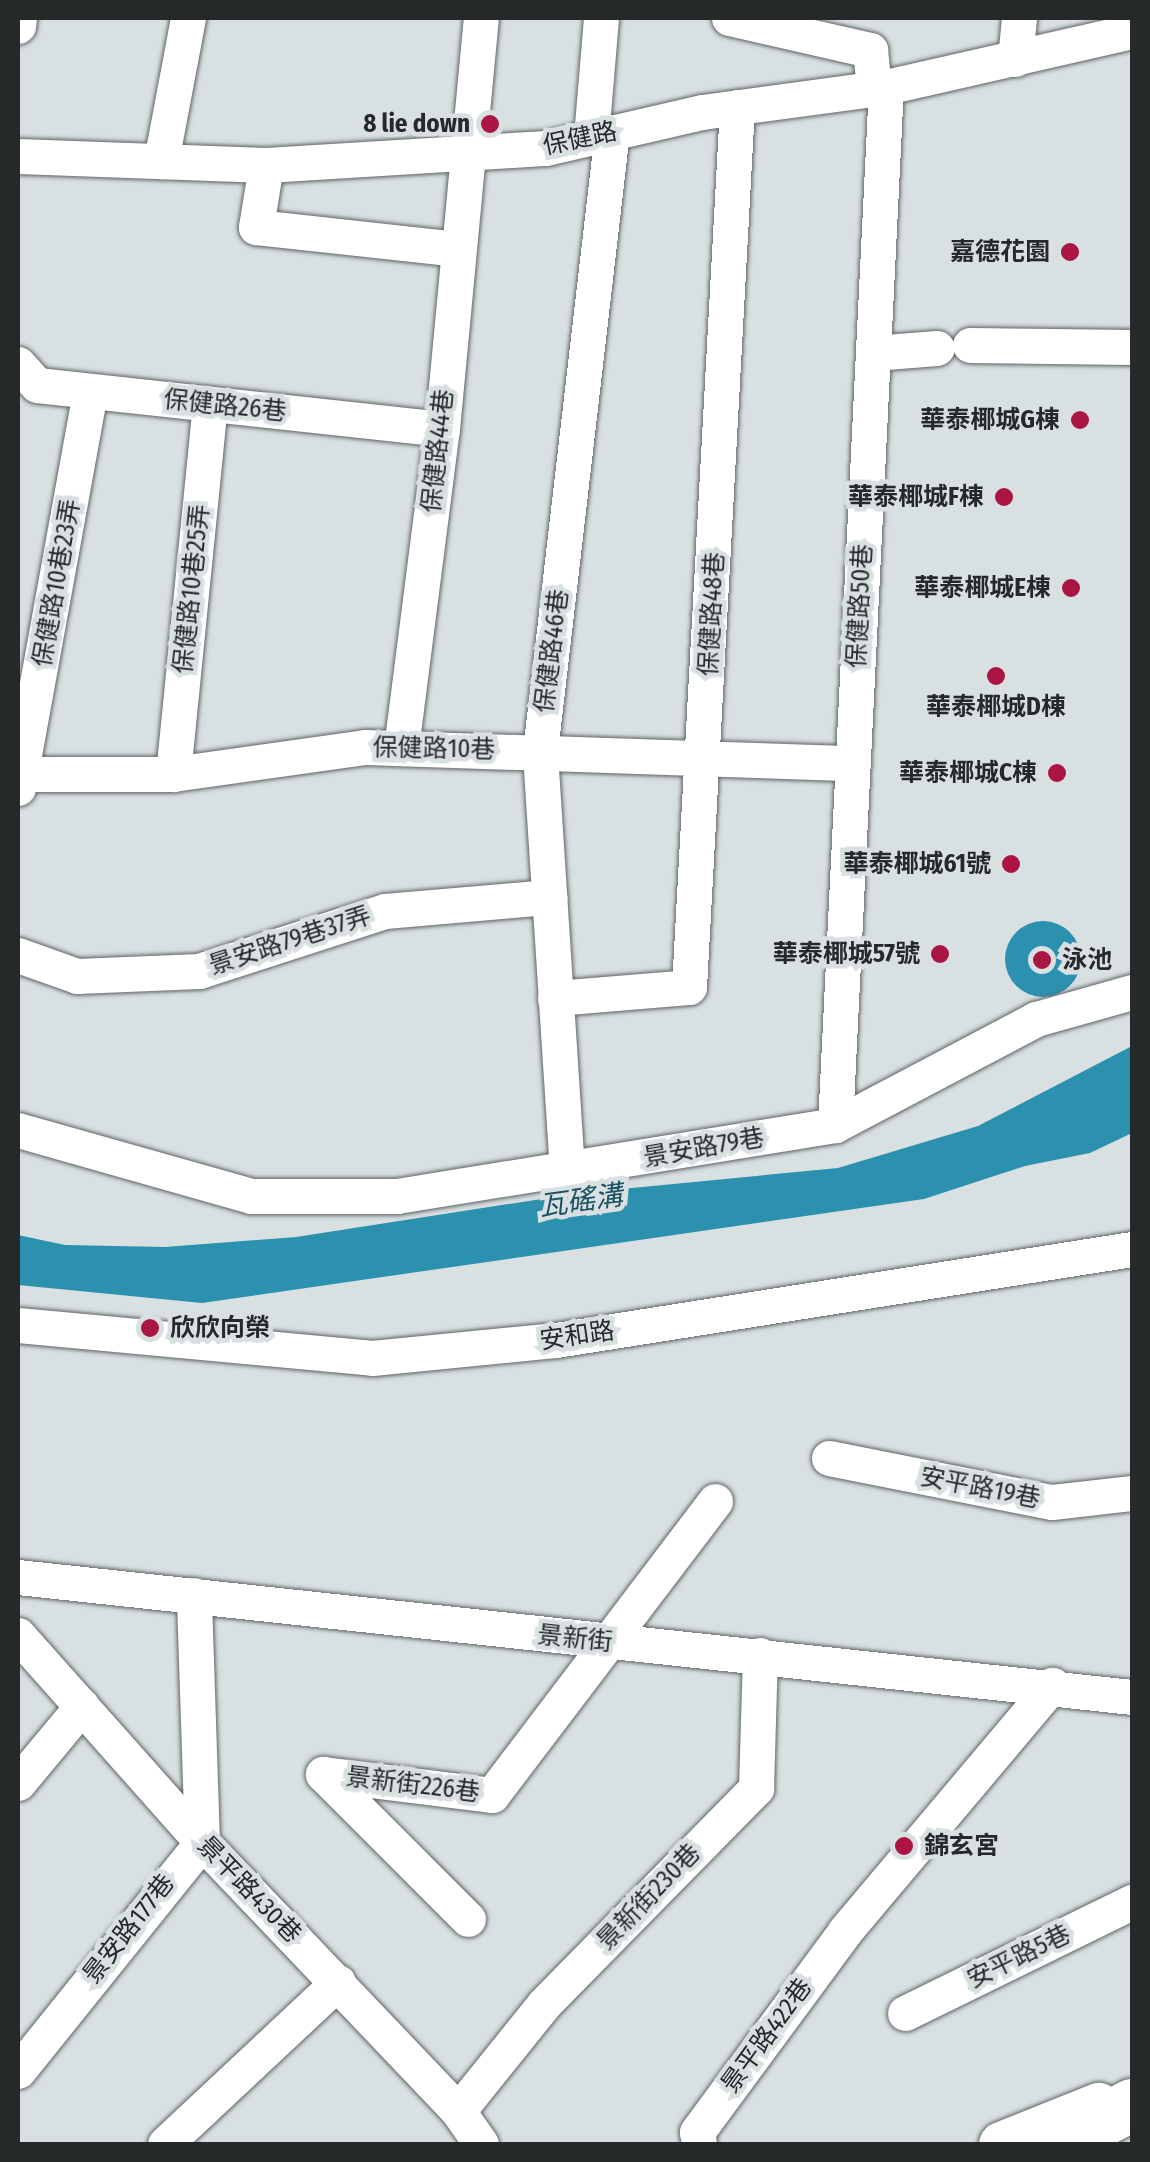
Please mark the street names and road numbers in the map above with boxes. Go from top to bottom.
street label: 保健路 [540,117,620,161]
street label: 保健路26巷 [162,385,288,427]
street label: 保健路44巷 [417,388,459,514]
street label: 保健路10巷23弄 [27,497,87,669]
street label: 保健路10巷25弄 [168,503,216,675]
street label: 保健路50巷 [842,543,878,669]
street label: 保健路48巷 [694,551,730,677]
street label: 保健路46巷 [530,587,574,715]
street label: 保健路10巷 [372,733,496,765]
street label: 景安路79巷37弄 [205,901,375,981]
street label: 景安路79巷 [641,1123,767,1173]
street label: 安和路 [538,1316,616,1356]
street label: 安平路19巷 [917,1462,1043,1514]
street label: 景新街 [536,1620,614,1658]
street label: 景新街226巷 [344,1762,482,1808]
street label: 景平路430巷 [191,1831,307,1949]
street label: 景新街230巷 [591,1838,707,1956]
street label: 景安路177巷 [77,1869,181,1989]
street label: 安平路5巷 [962,1919,1076,1995]
street label: 景平路422巷 [716,1973,818,2099]

